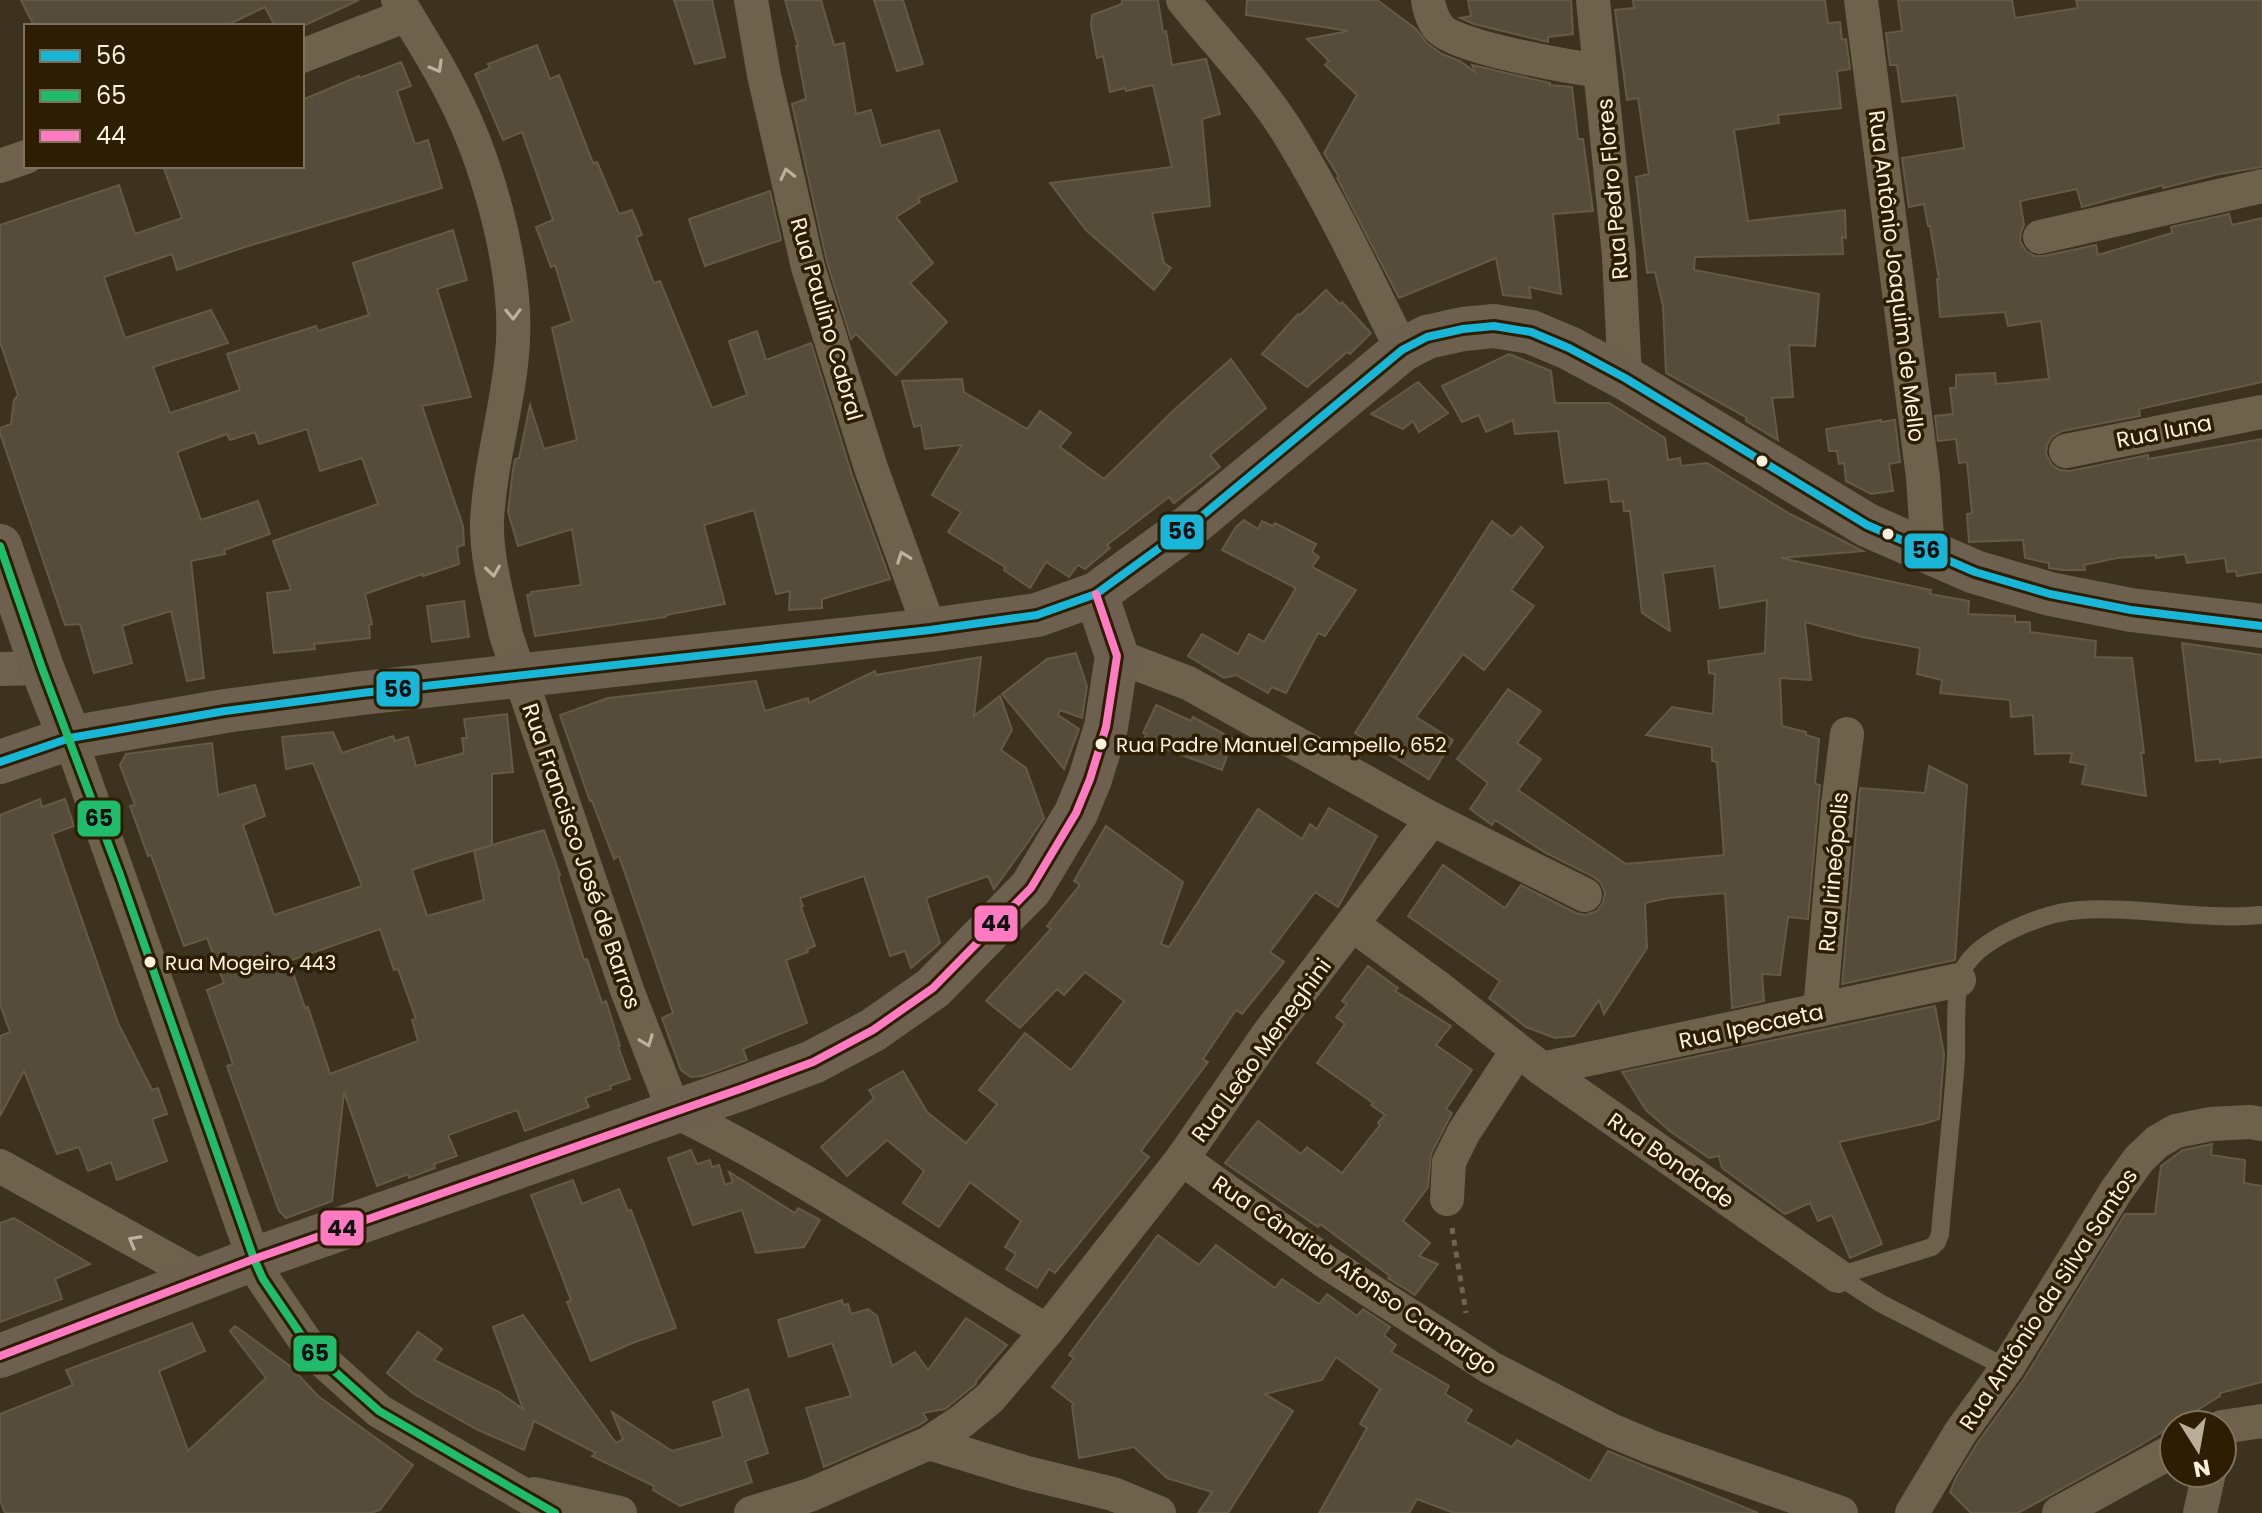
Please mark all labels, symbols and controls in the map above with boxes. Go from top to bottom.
legend [24,24,304,168]
text: 56 [96,39,126,72]
one-way arrow [427,58,443,73]
text: 65 [96,79,126,112]
street label: Rua Pedro Flores [1589,97,1636,281]
street label: Rua Antônio Joaquim de Mello [1861,108,1932,444]
text: 44 [96,119,126,152]
one-way arrow [779,168,796,182]
street label: Rua Paulino Cabral [783,214,870,424]
one-way arrow [504,308,521,321]
street label: Rua Iuna [2114,407,2214,456]
unlabelled marker [1754,453,1770,469]
line badge: 56 [1159,513,1205,551]
text: 56 [1168,516,1196,547]
unlabelled marker [1880,526,1896,542]
line badge: 56 [1903,532,1949,570]
text: 56 [1912,535,1940,566]
one-way arrow [897,550,913,564]
one-way arrow [484,564,501,578]
line badge: 56 [375,670,421,708]
text: 56 [384,674,412,705]
street label: Rua Francisco José de Barros [515,699,649,1013]
place label: Rua Padre Manuel Campello, 652 [1116,731,1447,759]
marker: Rua Padre Manuel Campello, 652 [1093,736,1109,752]
street label: Rua Irineópolis [1811,791,1856,953]
line badge: 65 [76,799,122,838]
text: 65 [85,803,113,834]
line badge: 44 [973,904,1019,943]
text: 44 [981,908,1011,939]
place label: Rua Mogeiro, 443 [165,949,336,977]
street label: Rua Leão Meneghini [1184,952,1339,1149]
marker: Rua Mogeiro, 443 [142,954,158,970]
street label: Rua Ipecaeta [1676,996,1826,1057]
one-way arrow [637,1033,654,1047]
street label: Rua Bondade [1601,1105,1740,1216]
street label: Rua Antônio da Silva Santos [1952,1162,2145,1436]
street label: Rua Cândido Afonso Camargo [1206,1168,1503,1383]
line badge: 44 [319,1209,365,1247]
text: 44 [327,1213,357,1244]
one-way arrow [128,1235,143,1250]
line badge: 65 [292,1334,338,1373]
text: 65 [301,1338,329,1369]
north arrow [2158,1409,2238,1489]
text: N [2191,1451,2213,1485]

